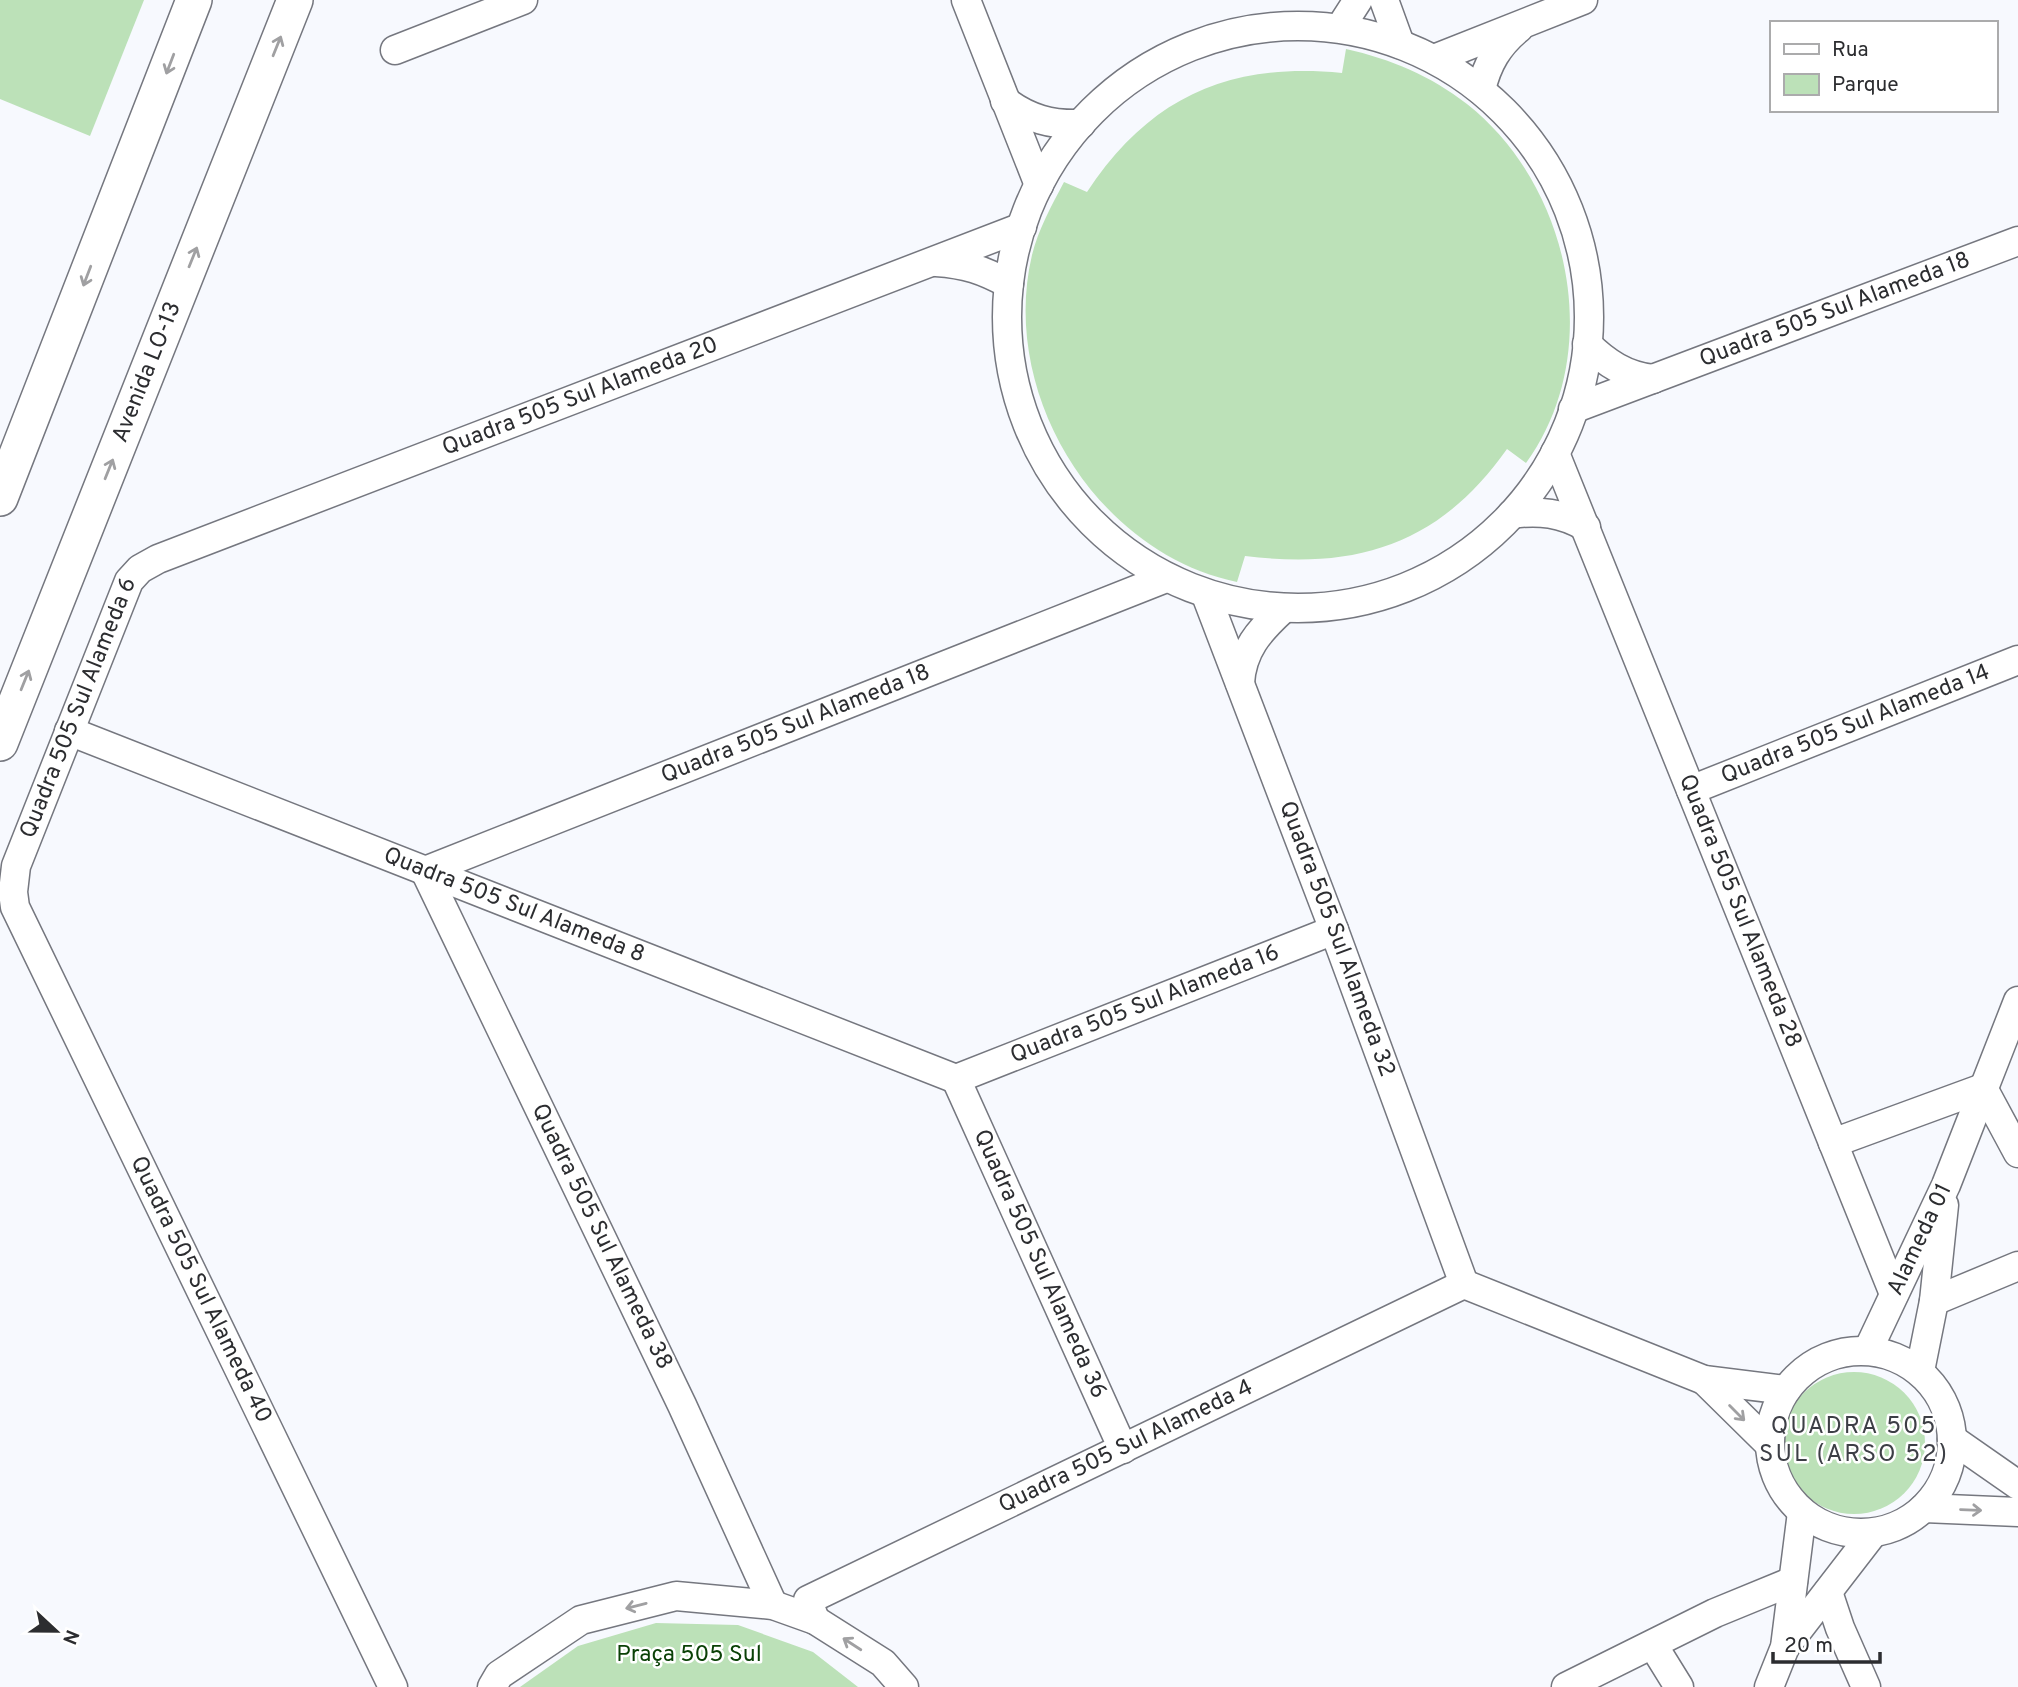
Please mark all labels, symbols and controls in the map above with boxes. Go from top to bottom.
legend [1770,21,1997,112]
one-way arrow [272,35,285,57]
text: Rua [1832,37,1869,64]
one-way arrow [162,52,175,74]
text: Parque [1832,72,1899,99]
street label: Quadra 505 Sul Alameda 18 [1696,246,1974,374]
one-way arrow [188,247,201,269]
one-way arrow [80,264,92,286]
street label: Avenida LO-13 [106,297,188,447]
street label: Quadra 505 Sul Alameda 20 [438,331,722,463]
one-way arrow [104,458,117,480]
street label: Quadra 505 Sul Alameda 6 [14,573,143,843]
street label: Quadra 505 Sul Alameda 18 [657,658,935,791]
street label: Quadra 505 Sul Alameda 14 [1717,658,1994,791]
one-way arrow [20,670,33,691]
street label: Quadra 505 Sul Alameda 28 [1672,770,1808,1052]
street label: Quadra 505 Sul Alameda 32 [1272,797,1401,1081]
street label: Quadra 505 Sul Alameda 8 [379,841,649,970]
street label: Quadra 505 Sul Alameda 16 [1006,938,1284,1071]
street label: Quadra 505 Sul Alameda 38 [524,1099,678,1375]
street label: Quadra 505 Sul Alameda 36 [966,1125,1113,1403]
street label: Quadra 505 Sul Alameda 40 [123,1152,277,1428]
street label: Alameda 01 [1881,1179,1959,1300]
street label: Quadra 505 Sul Alameda 4 [994,1373,1258,1520]
one-way arrow [1728,1404,1745,1421]
district label: QUADRA 505 SUL (ARSO 52) [1759,1412,1949,1470]
one-way arrow [1959,1503,1982,1516]
north arrow [21,1596,91,1666]
one-way arrow [625,1600,648,1613]
scale bar [1773,1620,1880,1664]
text: N [56,1626,84,1647]
text: 20 m [1784,1633,1833,1660]
one-way arrow [843,1636,863,1650]
park label: Praça 505 Sul [616,1641,762,1670]

